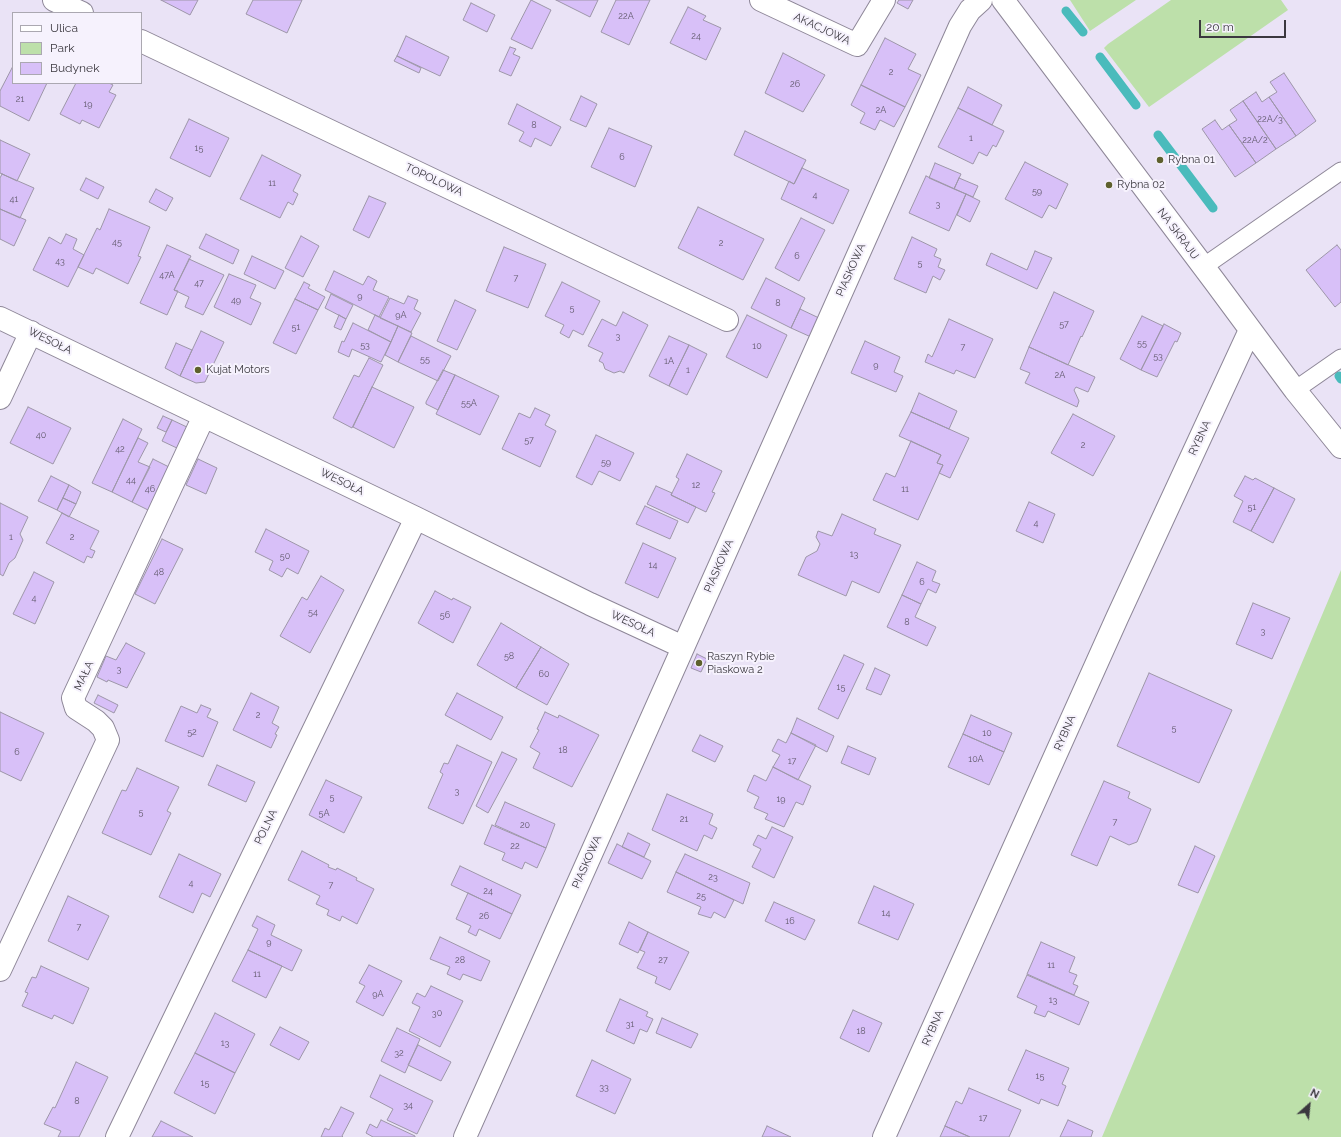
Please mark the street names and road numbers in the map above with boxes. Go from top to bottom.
street label: AKACJOWA [792,10,852,48]
street label: TOPOLOWA [403,161,465,199]
street label: NA SKRAJU [1154,206,1202,262]
street label: PIASKOWA [833,242,869,298]
street label: WESOŁA [26,325,74,357]
street label: RYBNA [1186,418,1214,458]
street label: WESOŁA [318,466,366,498]
street label: PIASKOWA [701,538,737,594]
street label: WESOŁA [609,608,657,640]
street label: MAŁA [71,659,97,693]
street label: RYBNA [1051,713,1079,753]
street label: POLNA [252,807,280,847]
street label: PIASKOWA [569,834,605,890]
street label: RYBNA [919,1008,947,1048]

